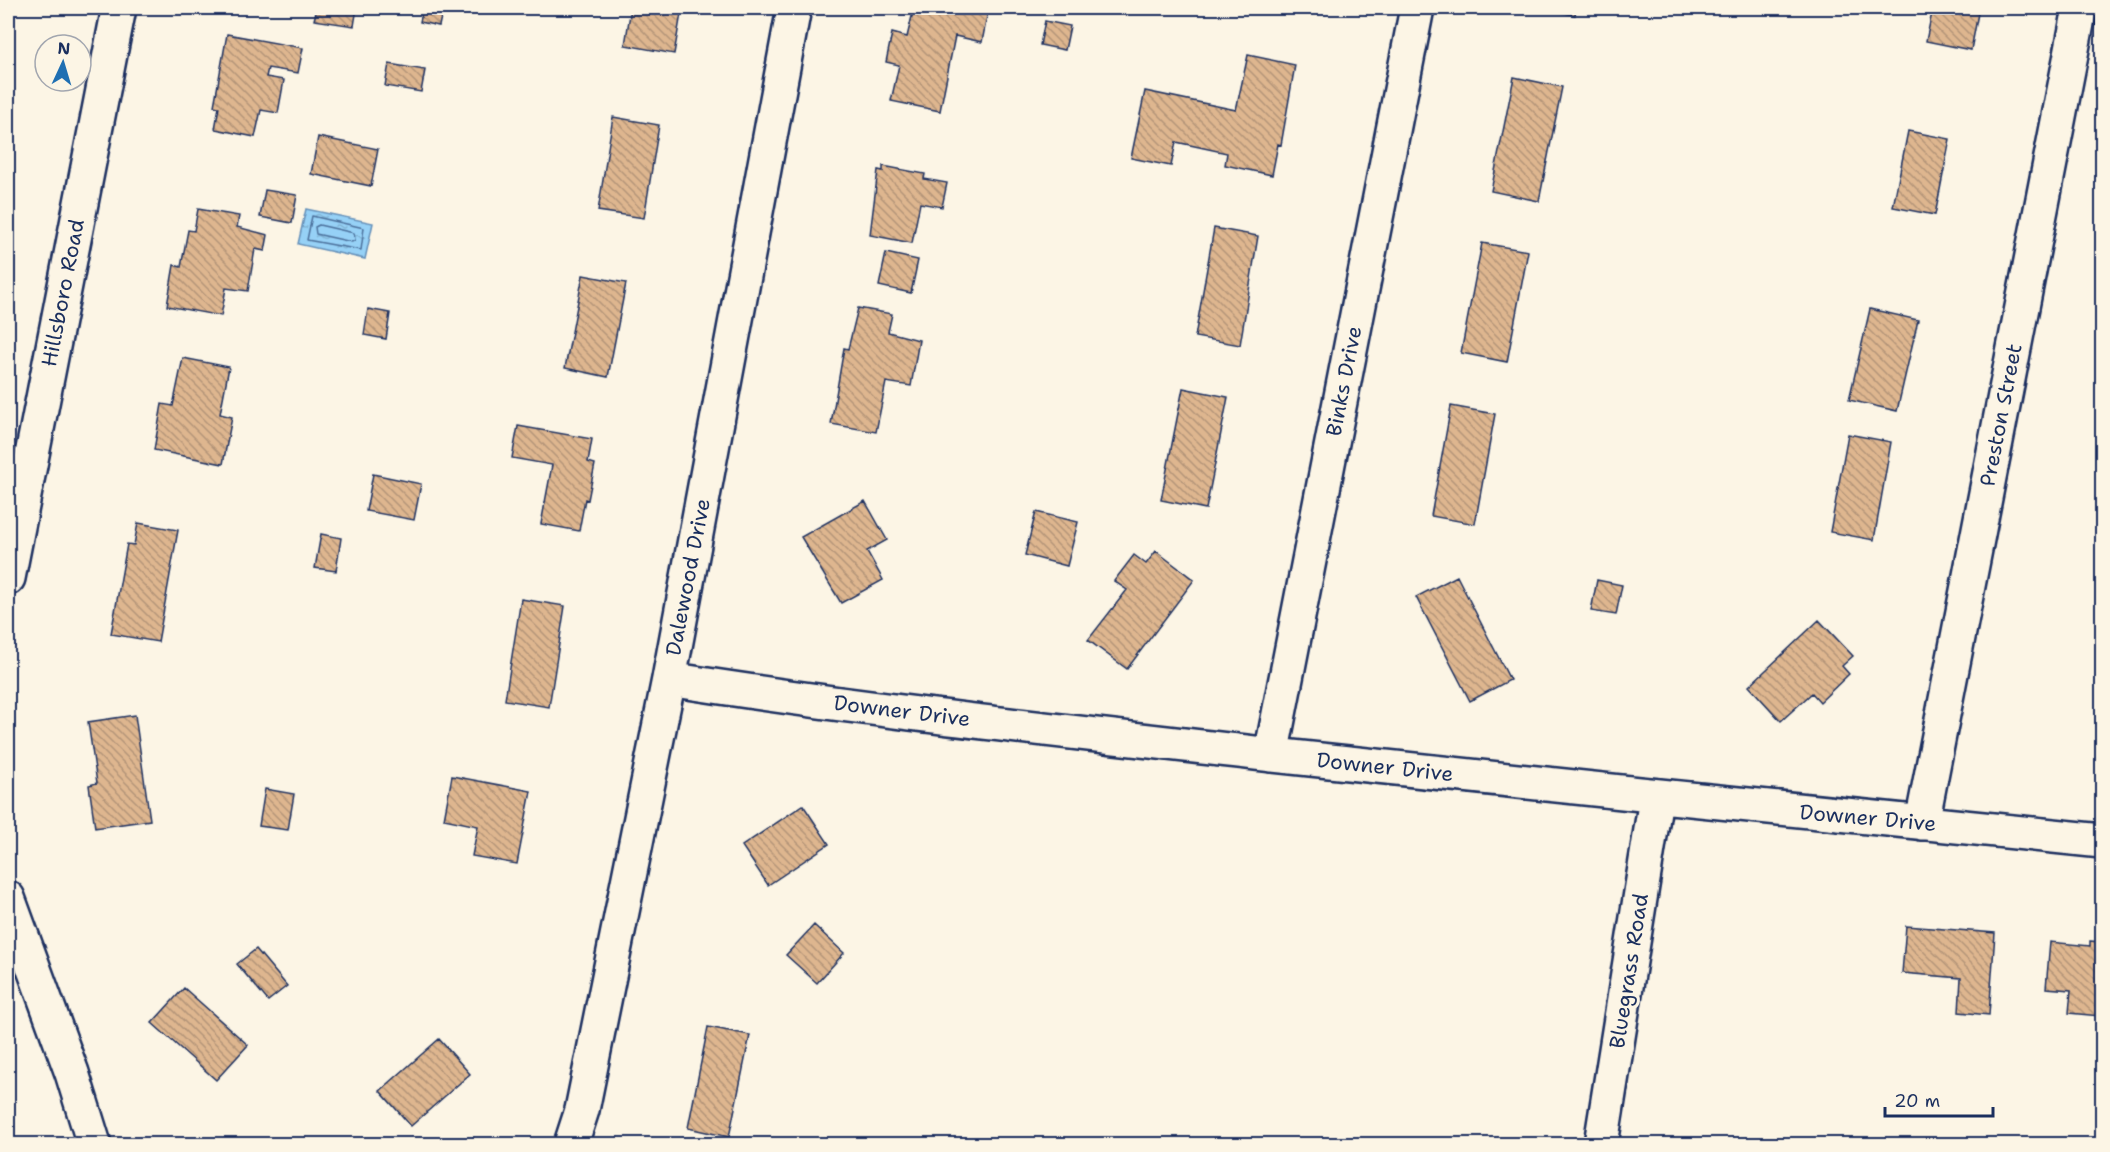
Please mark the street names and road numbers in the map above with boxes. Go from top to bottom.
street label: Hillsboro Road [35,217,91,369]
street label: Binks Drive [1320,323,1368,439]
street label: Preston Street [1973,341,2029,489]
street label: Dalewood Drive [659,496,717,658]
street label: Downer Drive [832,689,972,733]
street label: Downer Drive [1315,746,1455,788]
street label: Downer Drive [1798,798,1938,838]
street label: Bluegrass Road [1603,891,1655,1051]

